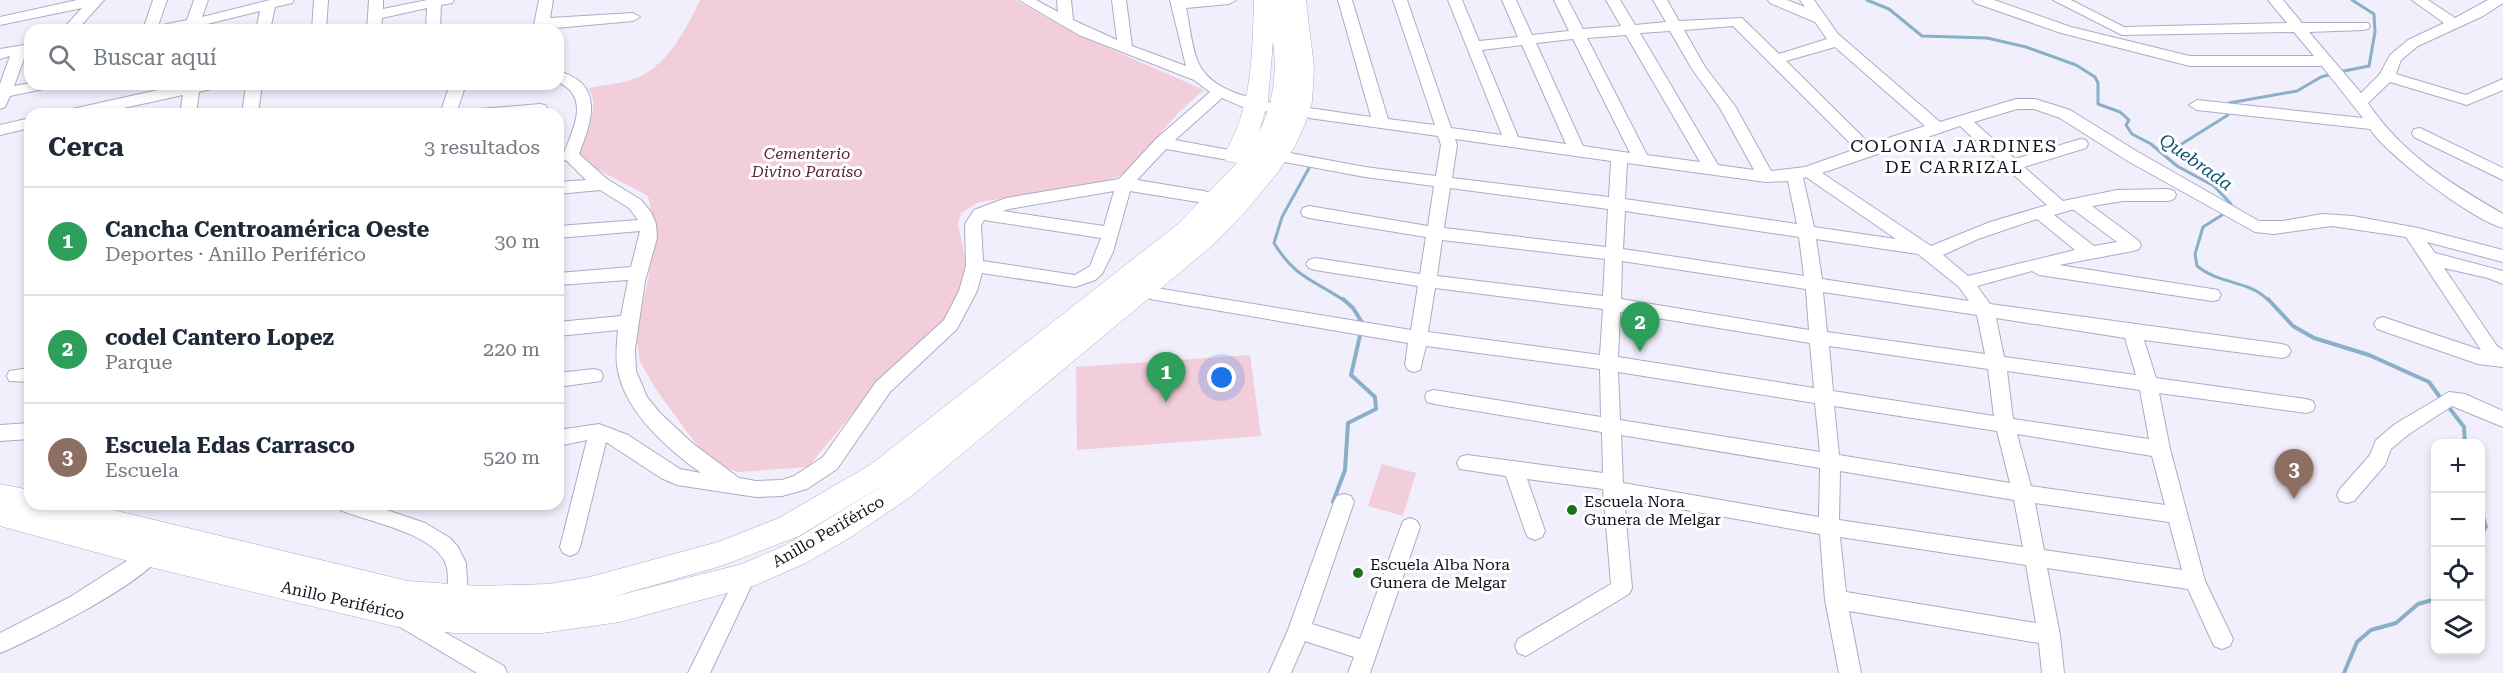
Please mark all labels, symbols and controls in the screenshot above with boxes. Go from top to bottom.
search box [24,24,564,90]
icon: search [45,41,78,74]
text: Buscar aquí [93,45,217,70]
water label: Quebrada [2156,129,2237,195]
text: Cerca [48,132,124,162]
text: 3 resultados [424,135,540,159]
district label: COLONIA JARDINES DE CARRIZAL [1850,135,2058,177]
park label: Cementerio Divino Paraíso [751,144,862,181]
text: Cancha Centroamérica Oeste [105,217,429,242]
text: 1 [62,229,73,253]
text: 30 m [494,229,540,253]
text: Deportes · Anillo Periférico [105,242,366,266]
pin: 2 [1620,302,1660,352]
text: codel Cantero Lopez [105,325,334,350]
text: 2 [62,337,73,361]
text: 220 m [483,337,540,361]
text: Parque [105,350,172,374]
pin: 1 [1146,352,1186,402]
your location [1207,363,1236,392]
text: Escuela Edas Carrasco [105,433,355,458]
map controls [2431,439,2485,655]
button: + [2431,439,2485,493]
text: 3 [62,445,73,469]
text: 520 m [483,445,540,469]
pin: 3 [2274,450,2314,499]
text: Escuela [105,458,179,482]
street label: Anillo Periférico [769,492,888,571]
place label: Escuela Nora Gunera de Melgar [1584,492,1721,529]
button: − [2431,493,2485,547]
marker: Escuela Nora Gunera de Melgar [1565,503,1579,517]
button: locate [2431,547,2485,601]
place label: Escuela Alba Nora Gunera de Melgar [1370,555,1510,592]
marker: Escuela Alba Nora Gunera de Melgar [1351,566,1365,580]
street label: Anillo Periférico [279,577,407,624]
button: layers [2431,601,2485,655]

